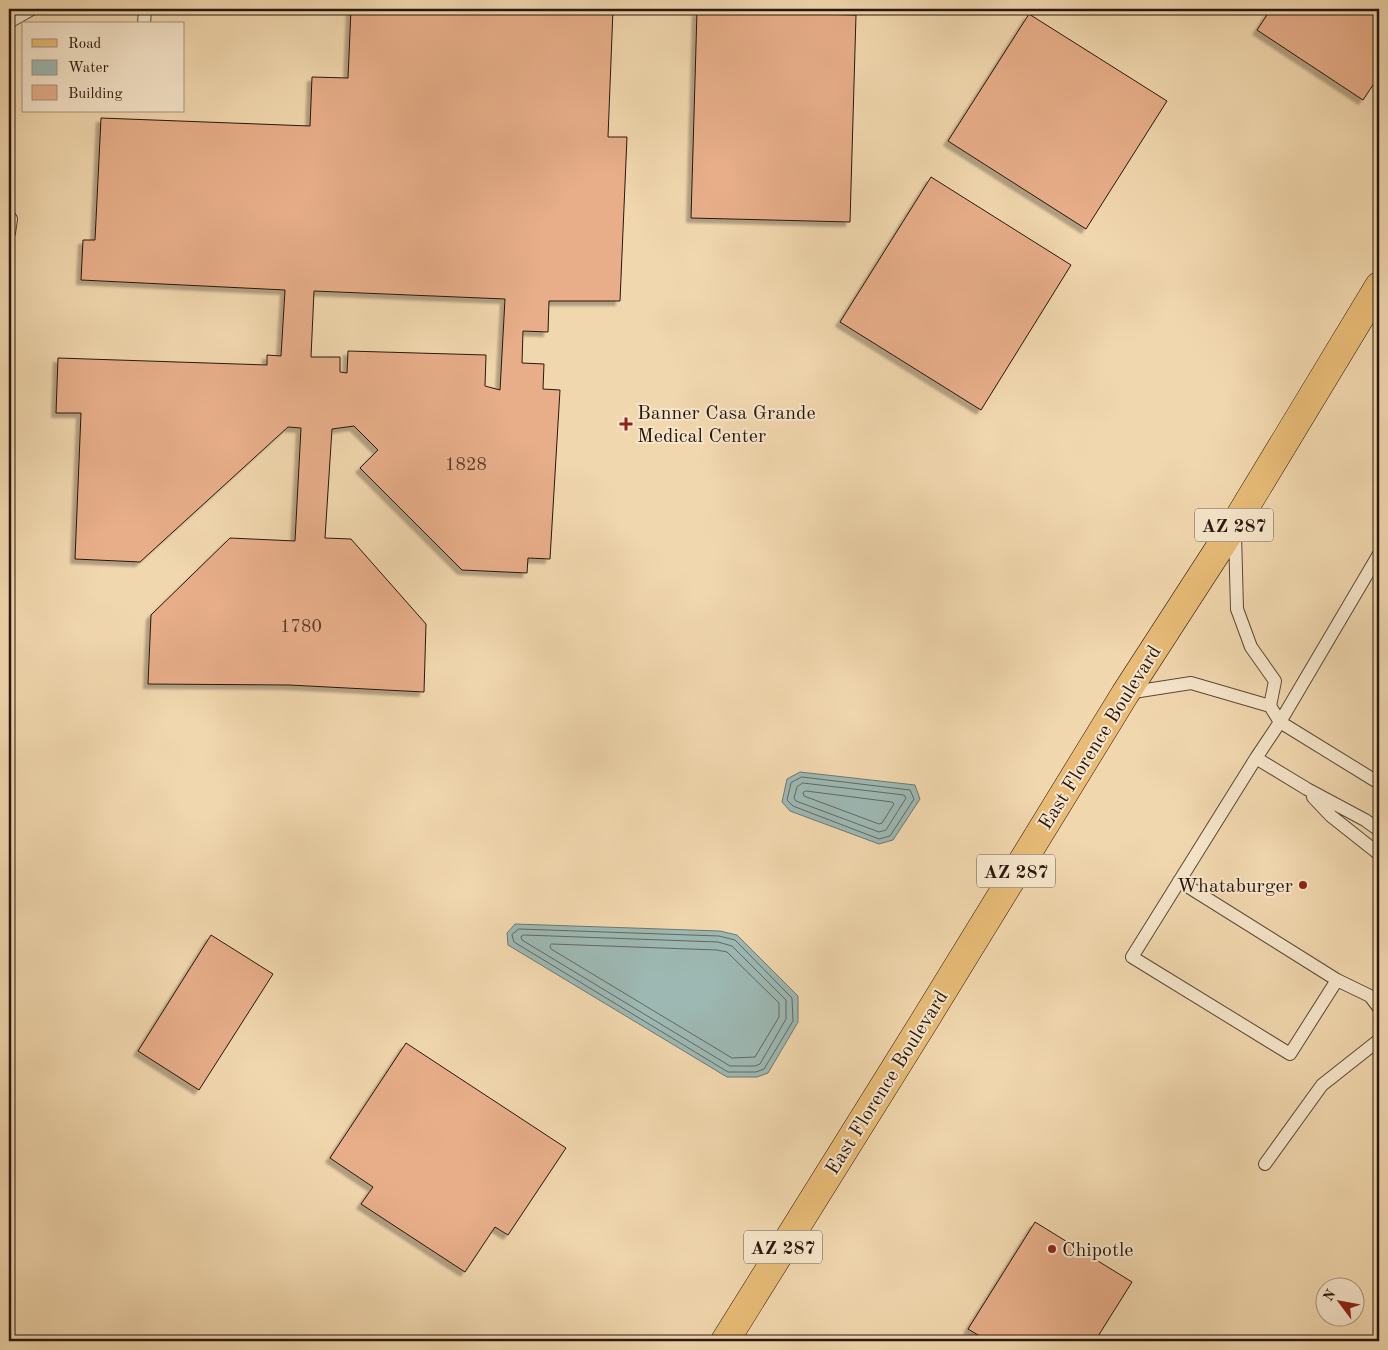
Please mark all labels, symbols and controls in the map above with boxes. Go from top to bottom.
legend [22,22,185,112]
text: Road [68,37,102,52]
text: Water [68,61,109,76]
text: Building [68,87,123,102]
place label: Banner Casa Grande Medical Center [637,404,816,447]
marker: Banner Casa Grande Medical Center [619,417,633,431]
house number: 1828 [445,456,487,474]
road number: AZ 287 [1195,508,1273,542]
house number: 1780 [280,618,322,636]
street label: East Florence Boulevard [1036,642,1166,834]
road number: AZ 287 [977,854,1055,888]
place label: Whataburger [1177,877,1293,897]
marker: Whataburger [1297,879,1309,891]
street label: East Florence Boulevard [823,987,953,1179]
road number: AZ 287 [744,1230,822,1264]
place label: Chipotle [1062,1241,1134,1261]
marker: Chipotle [1046,1243,1058,1255]
north arrow [1316,1278,1366,1328]
text: N [1321,1287,1339,1304]

